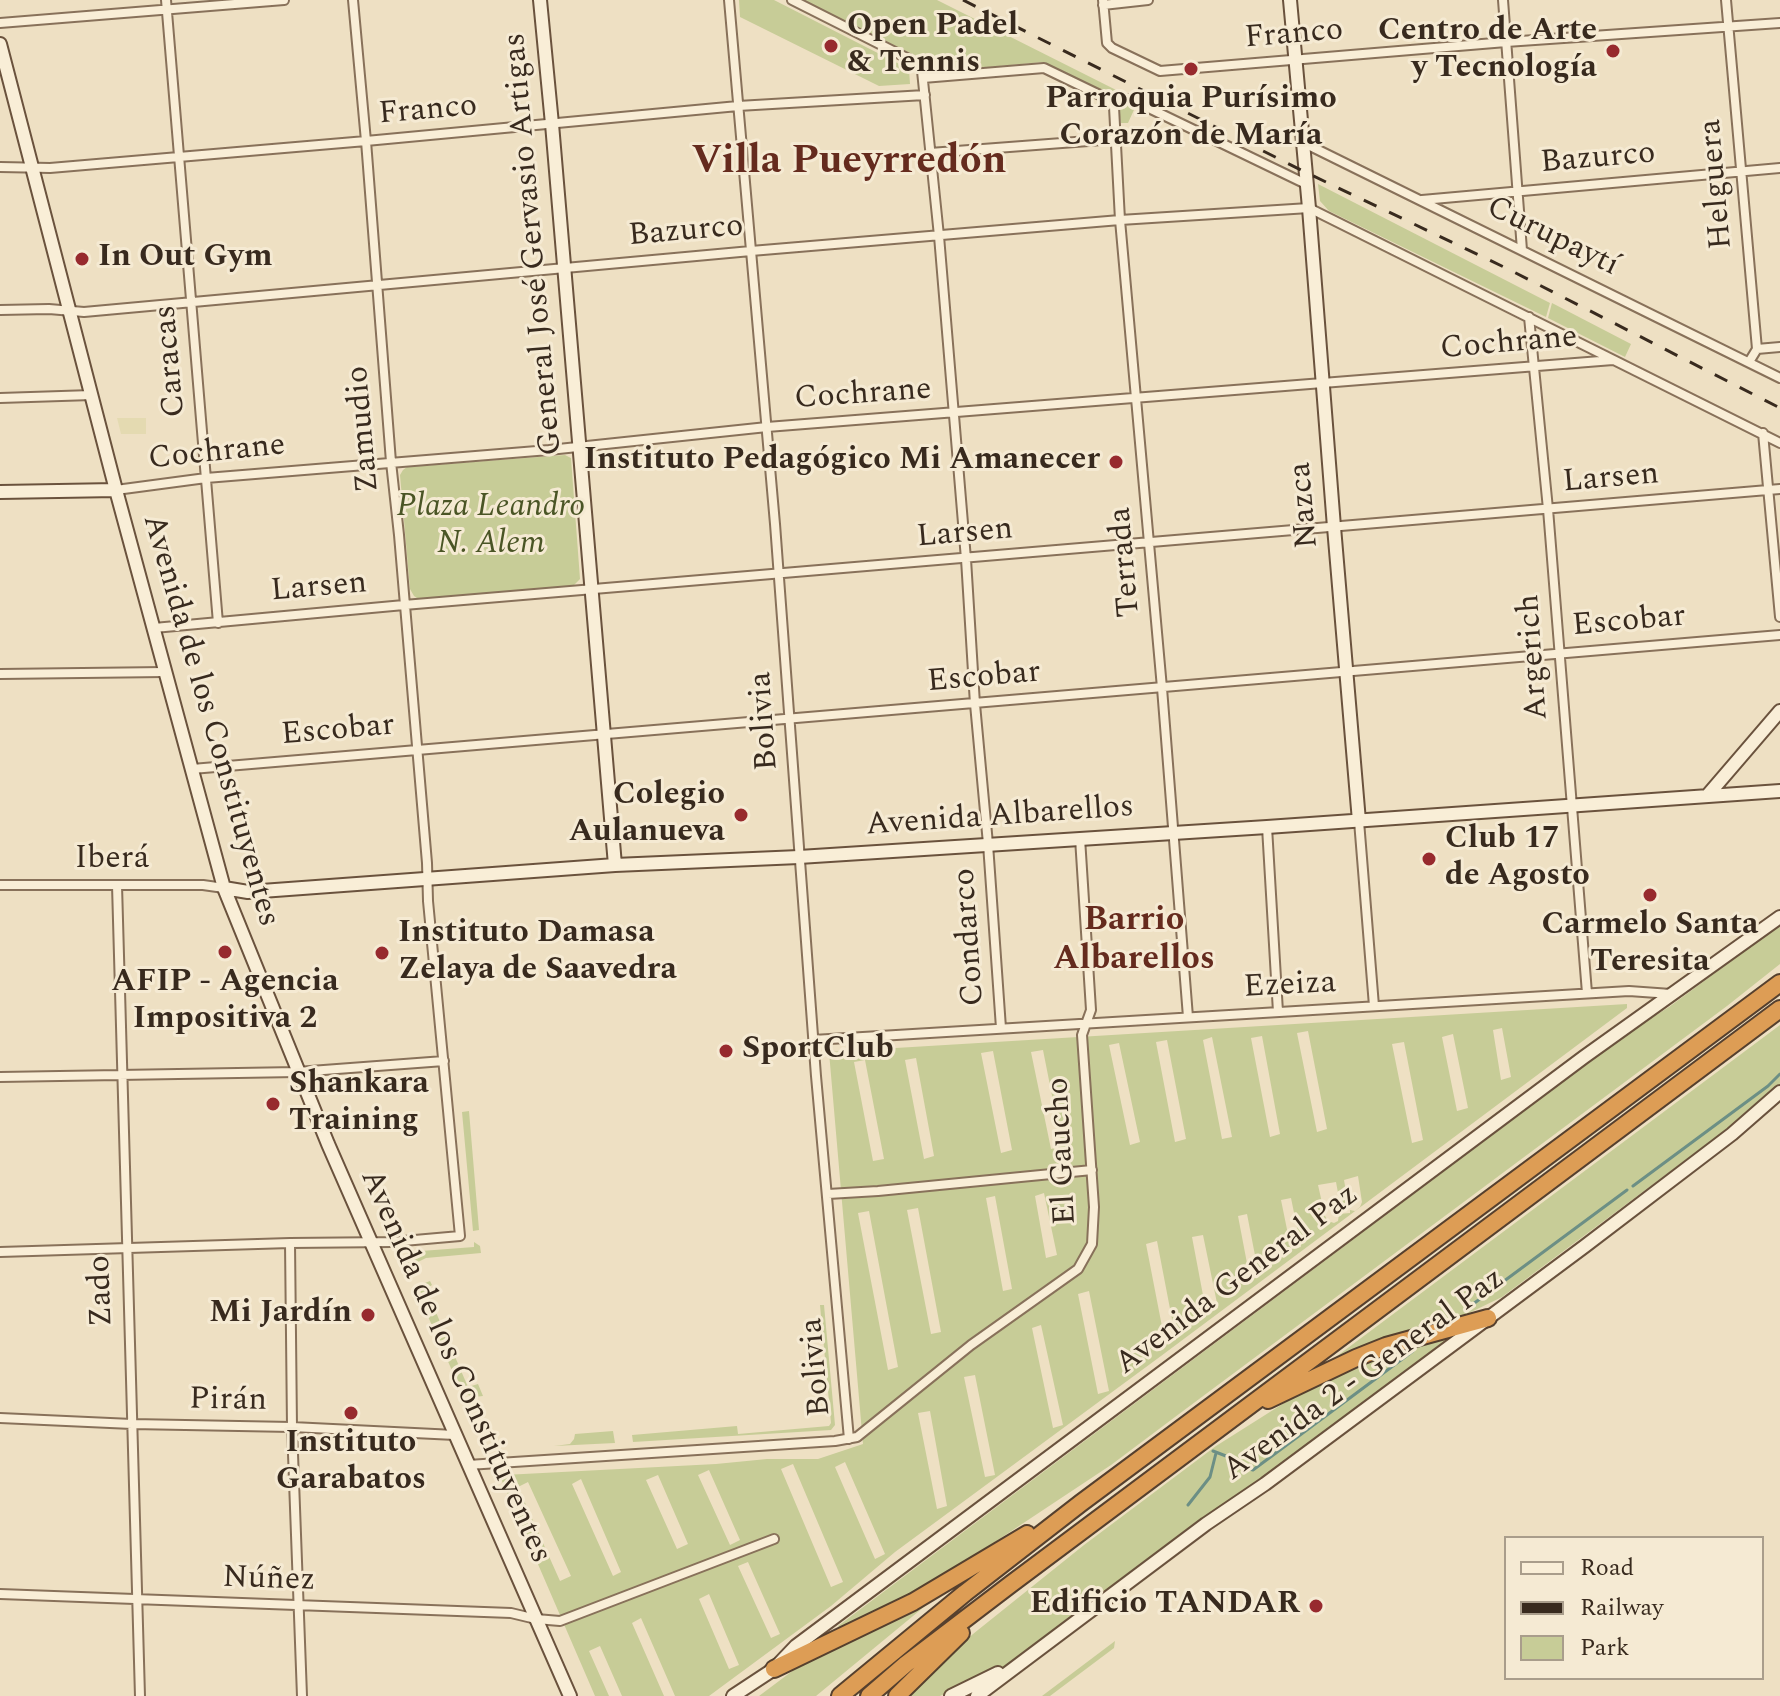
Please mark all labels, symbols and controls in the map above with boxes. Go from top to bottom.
place label: Open Padel & Tennis [847,9,1018,84]
street label: Franco [1243,13,1345,59]
place label: Centro de Arte y Tecnología [1378,14,1597,89]
street label: General José Gervasio Artigas [497,31,573,457]
marker: Open Padel & Tennis [822,37,840,55]
marker: Centro de Arte y Tecnología [1604,42,1622,60]
marker: Parroquia Purísimo Corazón de María [1182,60,1200,78]
place label: Parroquia Purísimo Corazón de María [1045,82,1337,157]
street label: Franco [377,89,479,135]
street label: Helguera [1693,117,1743,251]
street label: Bazurco [1539,136,1657,184]
district label: Villa Pueyrredón [692,140,1006,188]
street label: Curupaytí [1480,190,1624,286]
street label: Bazurco [627,209,745,257]
place label: In Out Gym [98,240,273,278]
marker: In Out Gym [73,250,91,268]
street label: Caracas [148,303,196,419]
street label: Cochrane [1439,320,1579,370]
street label: Zamudio [340,364,390,494]
street label: Cochrane [793,372,933,420]
street label: Cochrane [147,428,287,480]
place label: Instituto Pedagógico Mi Amanecer [584,443,1100,481]
marker: Instituto Pedagógico Mi Amanecer [1107,453,1125,471]
street label: Larsen [1561,457,1661,503]
street label: Nazca [1283,460,1329,550]
park label: Plaza Leandro N. Alem [397,490,585,565]
street label: Terrada [1103,505,1151,619]
street label: Avenida de los Constituyentes [132,511,286,931]
street label: Larsen [915,512,1015,558]
street label: Larsen [269,566,369,612]
street label: Argerich [1511,593,1559,721]
street label: Escobar [1571,599,1687,647]
street label: Escobar [926,655,1042,703]
street label: Bolivia [743,670,789,772]
street label: Escobar [280,708,396,756]
place label: Colegio Aulanueva [569,778,725,853]
street label: Avenida Albarellos [865,789,1135,847]
marker: Colegio Aulanueva [732,806,750,824]
place label: Club 17 de Agosto [1445,822,1590,897]
street label: Iberá [75,842,149,880]
marker: Club 17 de Agosto [1420,850,1438,868]
street label: Condarco [947,867,995,1007]
marker: Carmelo Santa Teresita [1641,886,1659,904]
district label: Barrio Albarellos [1053,902,1215,982]
place label: Carmelo Santa Teresita [1541,908,1759,983]
place label: Instituto Damasa Zelaya de Saavedra [398,916,677,991]
marker: AFIP - Agencia Impositiva 2 [216,943,234,961]
marker: Instituto Damasa Zelaya de Saavedra [373,944,391,962]
place label: AFIP - Agencia Impositiva 2 [111,965,339,1040]
street label: Ezeiza [1243,965,1337,1009]
place label: SportClub [742,1032,894,1070]
marker: SportClub [717,1042,735,1060]
place label: Shankara Training [289,1067,429,1142]
street label: El Gaucho [1041,1076,1087,1226]
marker: Shankara Training [264,1095,282,1113]
street label: Avenida de los Constituyentes [350,1164,558,1570]
street label: Avenida General Paz [1109,1177,1367,1385]
street label: Zado [83,1255,123,1327]
street label: Avenida 2 - General Paz [1217,1261,1513,1491]
place label: Mi Jardín [209,1296,352,1334]
marker: Mi Jardín [359,1306,377,1324]
street label: Bolivia [795,1316,841,1418]
street label: Pirán [189,1382,267,1422]
marker: Instituto Garabatos [342,1404,360,1422]
place label: Instituto Garabatos [276,1426,426,1501]
legend [1504,1536,1764,1680]
text: Road [1580,1550,1634,1586]
street label: Núñez [222,1560,316,1602]
place label: Edificio TANDAR [1030,1587,1300,1625]
text: Railway [1580,1590,1664,1626]
marker: Edificio TANDAR [1307,1597,1325,1615]
text: Park [1580,1630,1630,1666]

